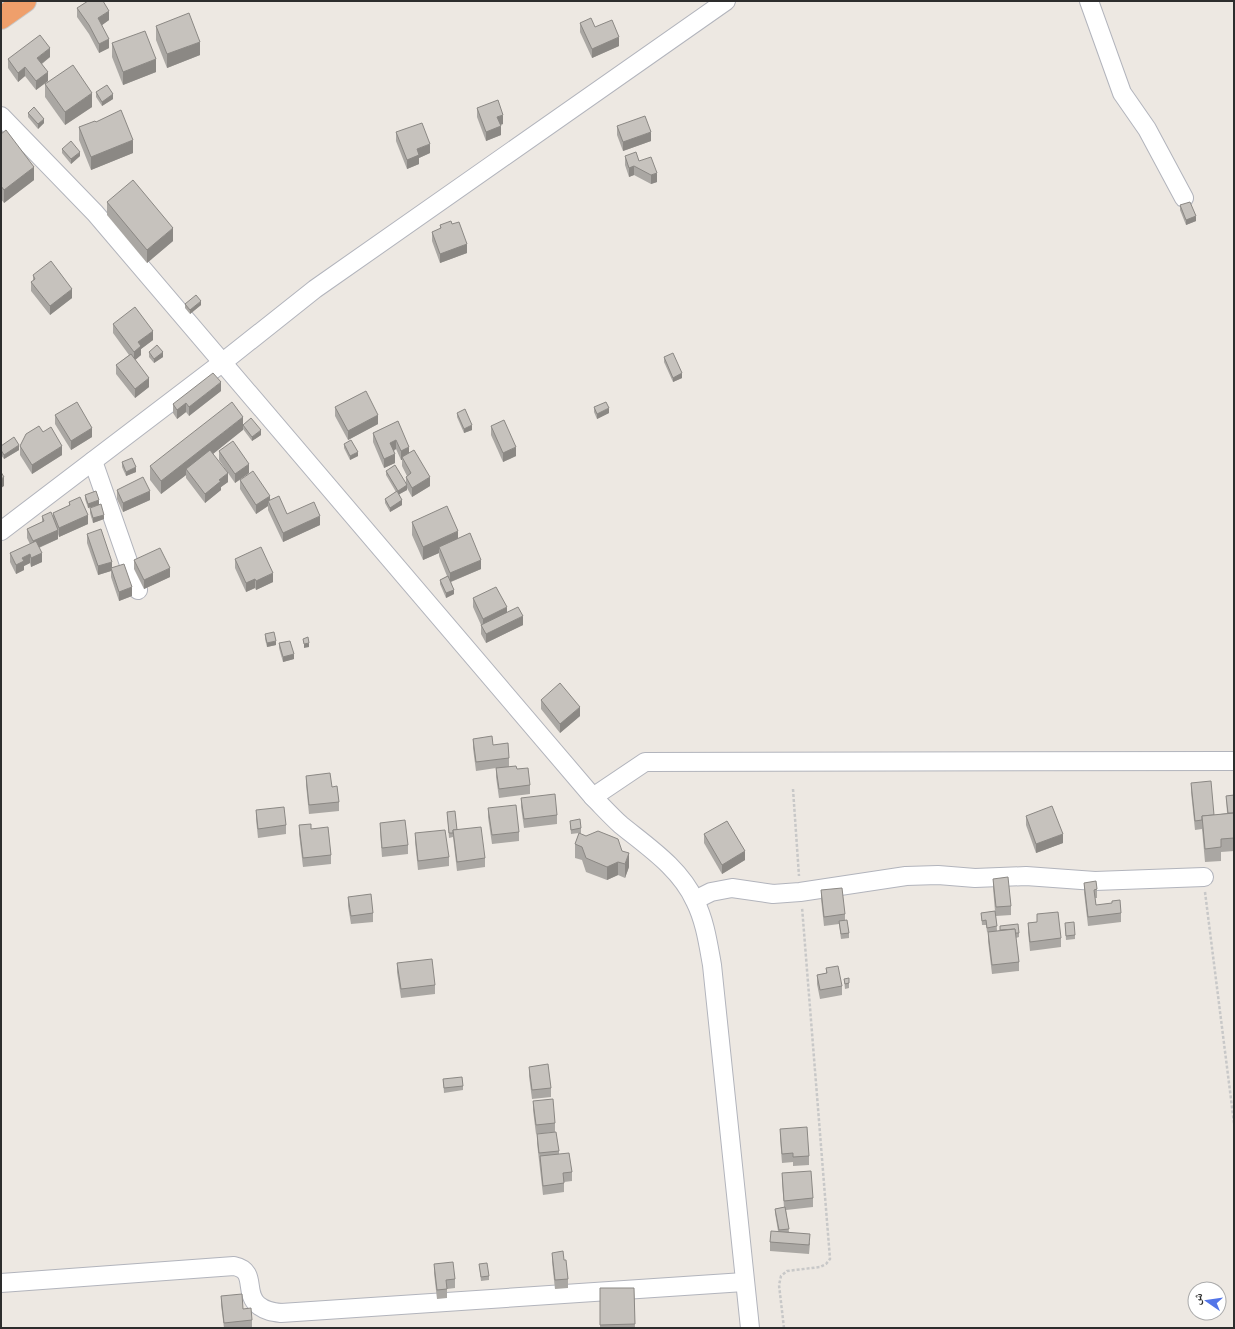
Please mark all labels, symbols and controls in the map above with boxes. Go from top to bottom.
north arrow [1187,1281,1227,1321]
text: ش [1190,1291,1206,1306]

